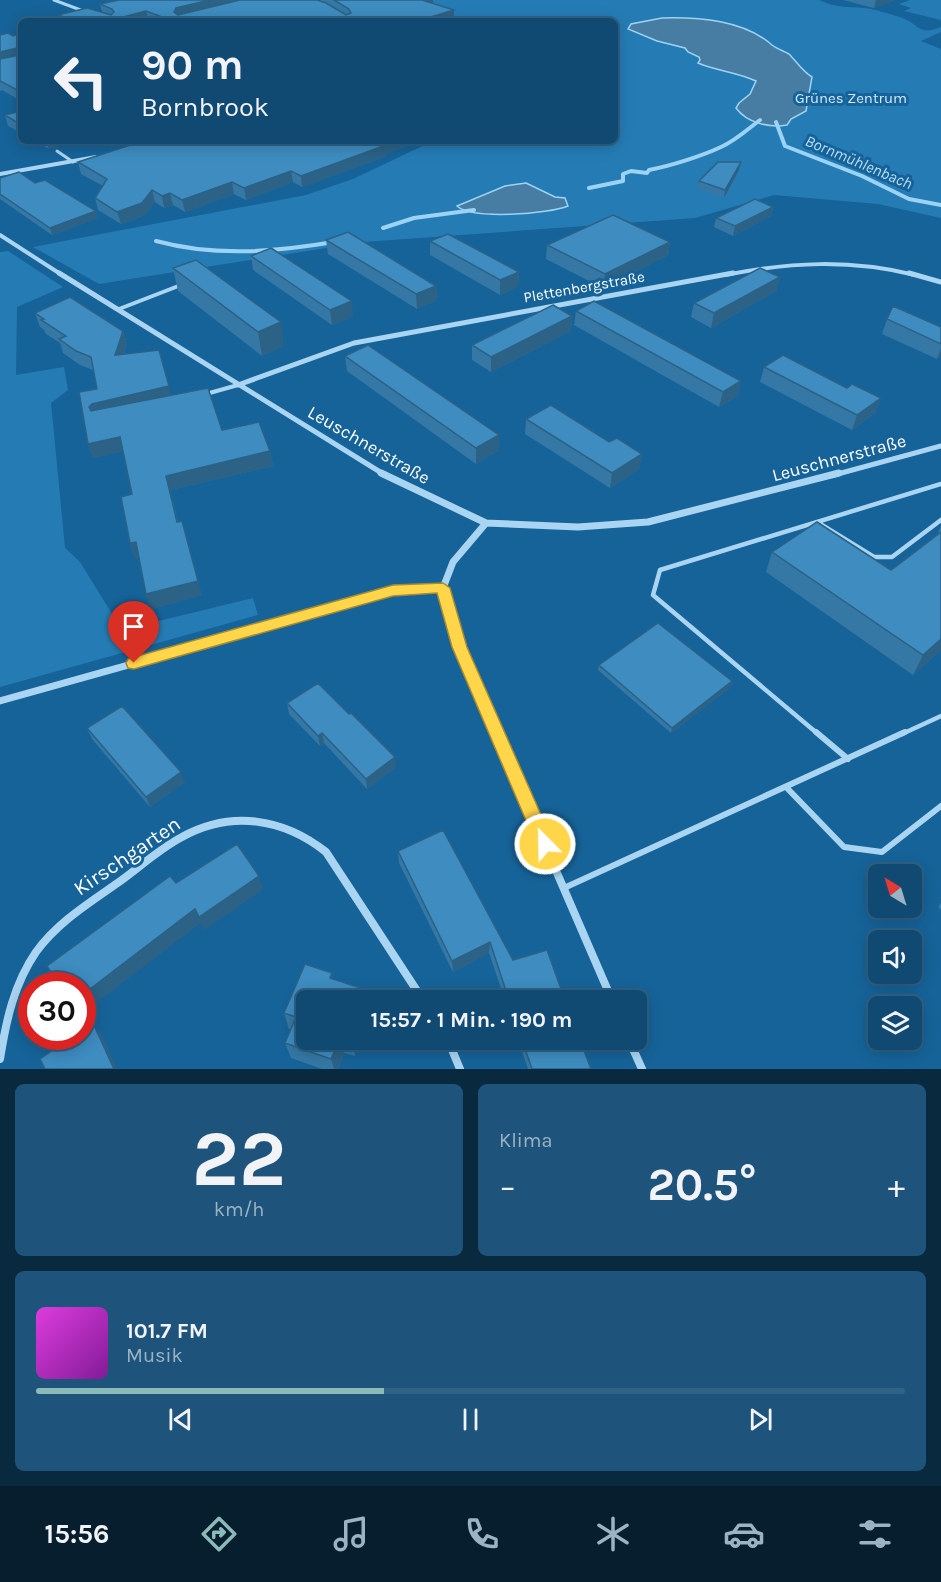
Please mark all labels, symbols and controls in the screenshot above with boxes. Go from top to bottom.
text: 90 m [141,40,244,90]
icon: left [42,42,120,120]
park label: Grünes Zentrum [795,89,907,107]
text: Bornbrook [141,91,269,123]
water label: Bornmühlenbach [803,131,915,193]
street label: Plettenbergstraße [522,267,646,307]
street label: Leuschnerstraße [304,401,434,489]
street label: Leuschnerstraße [770,430,908,486]
pin [108,601,159,663]
icon: arrive [117,610,150,643]
street label: Kirschgarten [69,812,185,900]
position arrow [513,812,577,876]
north arrow [868,864,922,918]
map controls [868,864,922,1050]
button: sound [868,930,922,984]
speed limit sign: 30 [18,972,96,1050]
button: layers [868,996,922,1050]
text: 15:57 · 1 Min. · 190 m [371,1007,572,1033]
text: 22 [192,1113,286,1205]
text: Klima [499,1129,552,1152]
text: 20.5° [647,1159,757,1211]
text: − [499,1167,516,1205]
text: + [888,1167,905,1205]
text: km/h [214,1198,264,1221]
text: 101.7 FM [126,1318,208,1344]
text: Musik [126,1344,183,1367]
icon: previous [164,1403,197,1436]
icon: pause [454,1403,487,1436]
icon: next [744,1403,777,1436]
icon: directions [198,1513,240,1555]
icon: music [330,1513,372,1555]
icon: phone [461,1513,503,1555]
icon: climate [592,1513,634,1555]
icon: car [723,1513,765,1555]
icon: filters [854,1513,896,1555]
text: 15:56 [45,1518,109,1550]

